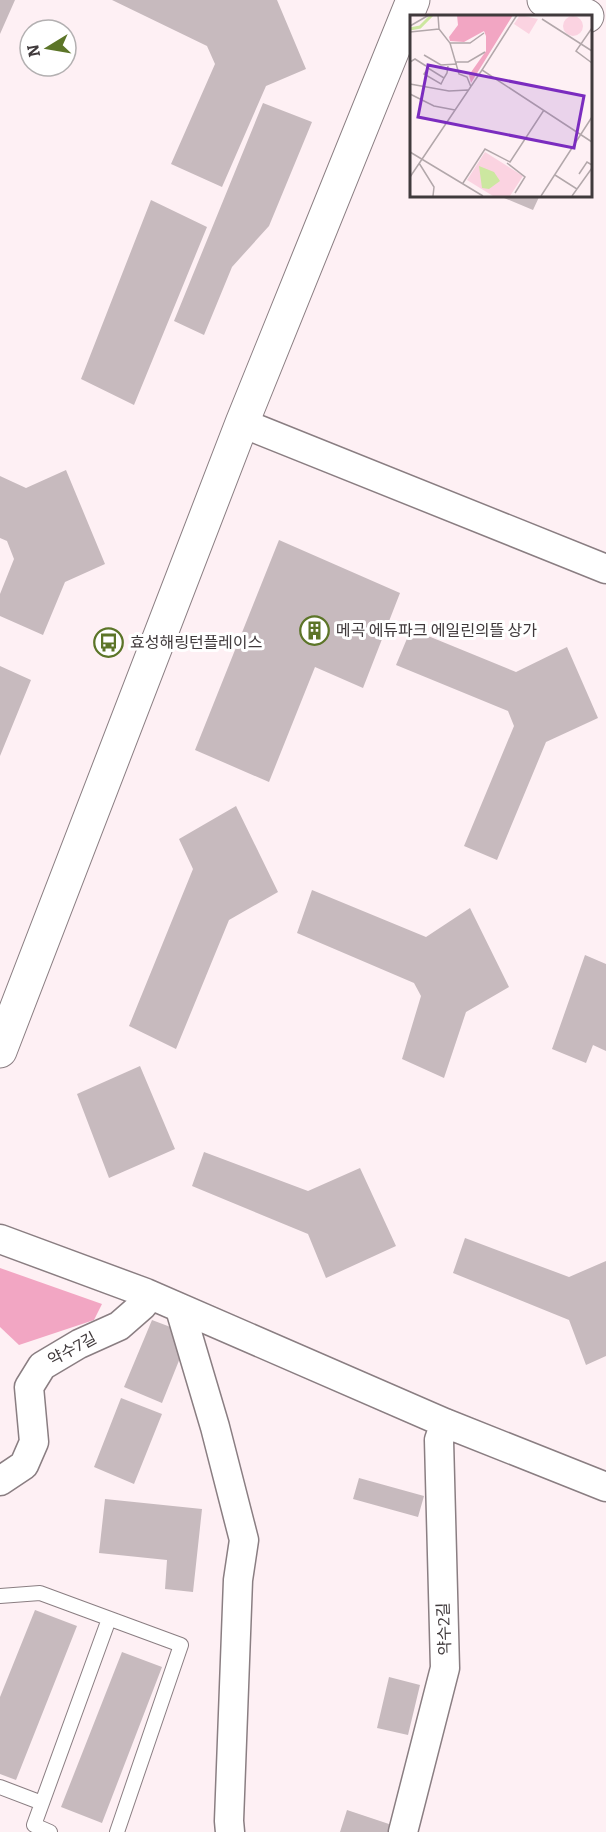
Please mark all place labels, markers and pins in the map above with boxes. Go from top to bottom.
building icon: 메곡 에듀파크 에일린의뜰 상가 [299,614,331,646]
place label: 메곡 에듀파크 에일린의뜰 상가 [336,621,537,640]
bus stop icon: 효성해링턴플레이스 [93,626,125,658]
place label: 효성해링턴플레이스 [130,633,262,652]

